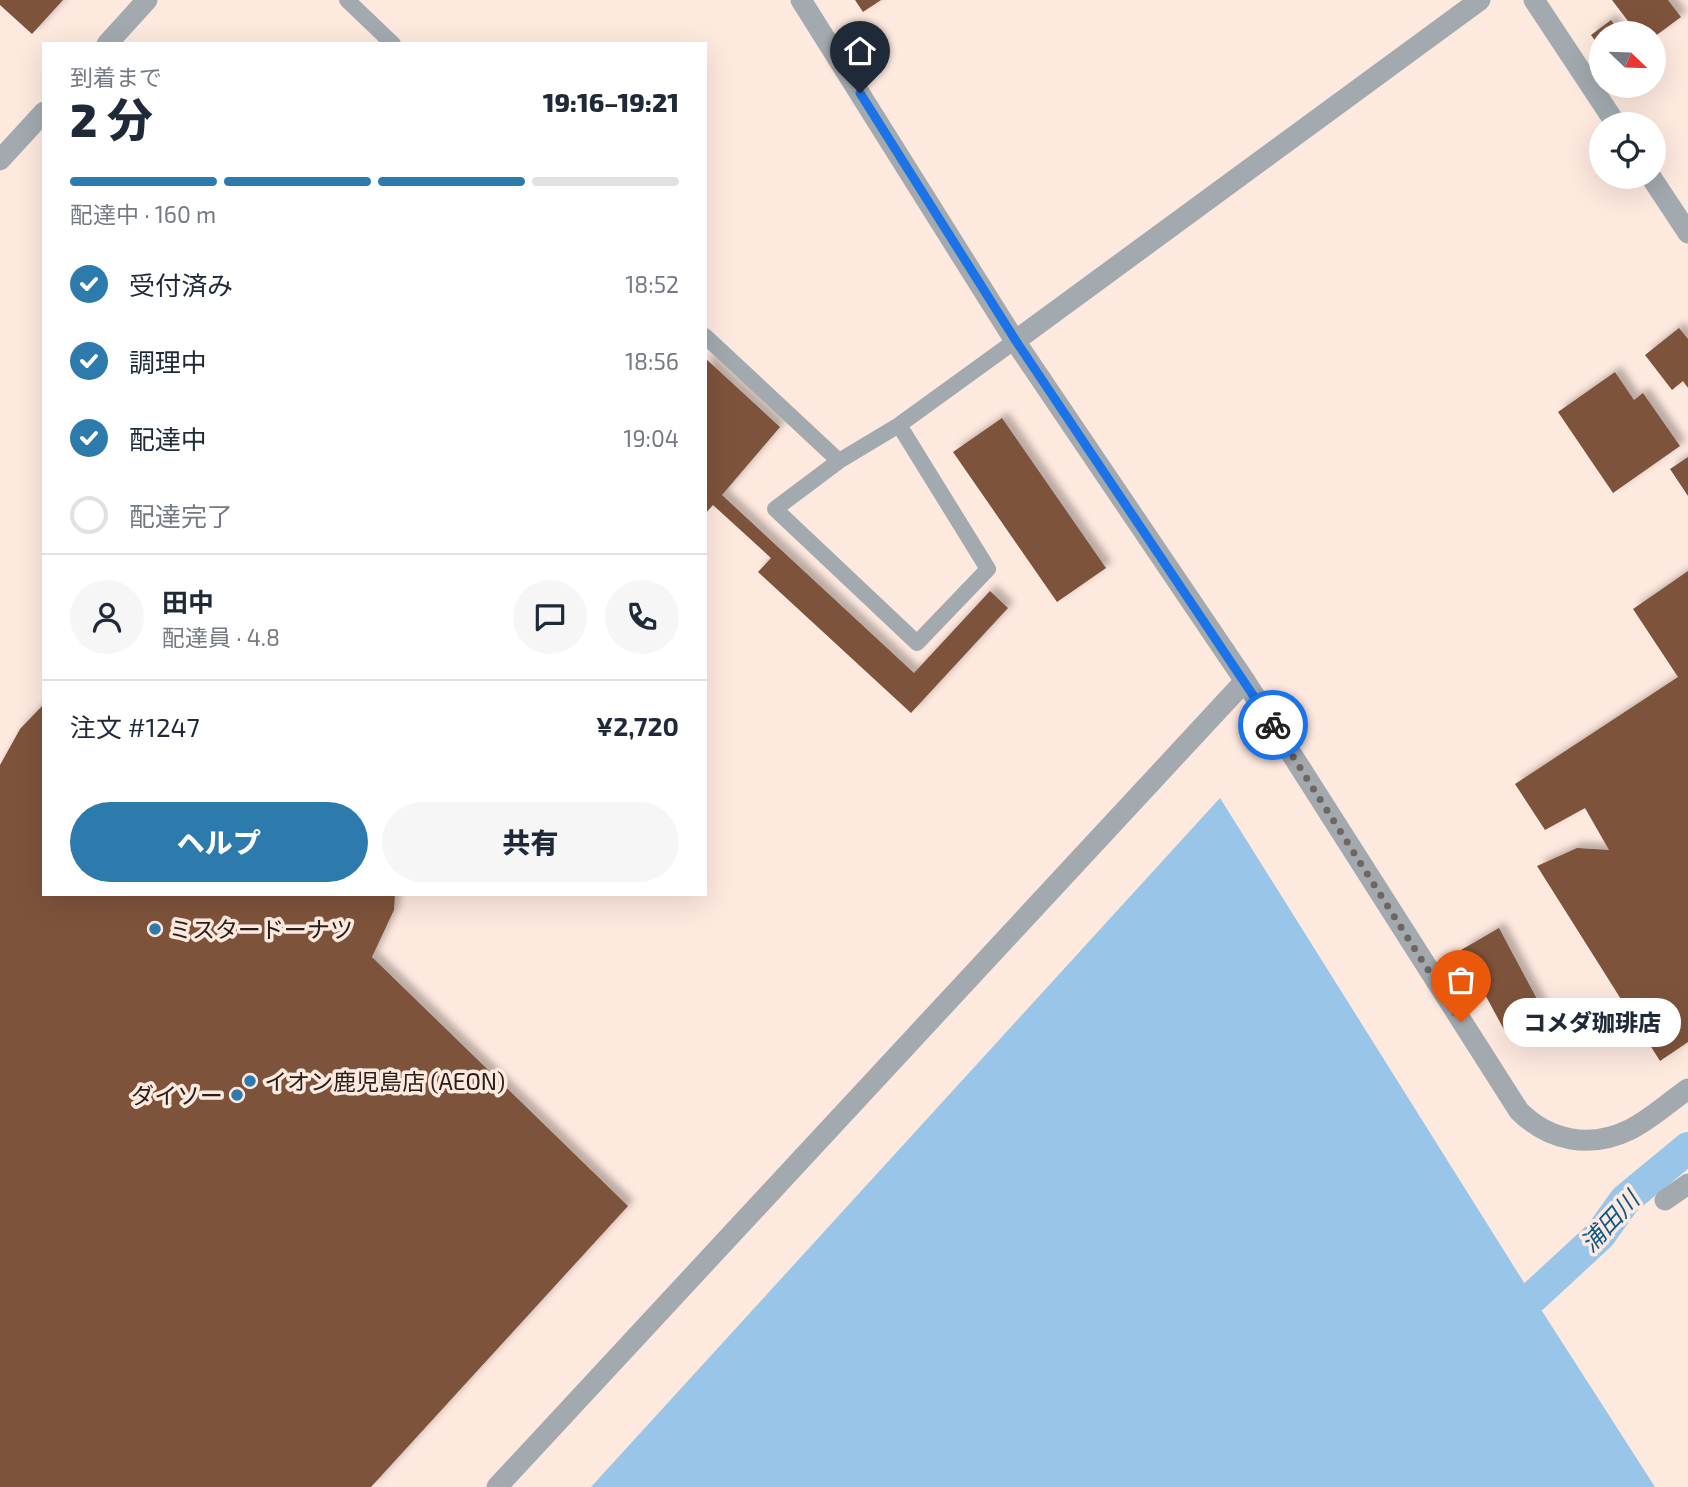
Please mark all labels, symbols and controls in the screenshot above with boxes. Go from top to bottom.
pin [830,21,890,93]
north arrow [1589,21,1666,98]
map controls [1589,21,1666,189]
icon: home [841,32,879,70]
text: 到着まで [70,63,162,91]
text: 19:16–19:21 [543,86,679,117]
text: 2 分 [70,91,153,146]
button: locate [1589,112,1666,189]
text: 配達中 · 160 m [70,200,216,228]
icon: check [70,265,108,303]
text: 受付済み [129,269,233,300]
text: 18:52 [625,270,679,298]
icon: check [70,342,108,380]
text: 調理中 [129,346,207,377]
text: 18:56 [625,347,679,375]
icon: check [70,419,108,457]
text: 配達中 [129,423,207,454]
text: 19:04 [623,424,679,452]
text: 配達完了 [129,500,233,531]
button: person [70,580,144,654]
button: chat [513,580,587,654]
button: phone [605,580,679,654]
text: 田中 [162,586,214,617]
text: 配達員 · 4.8 [162,623,280,651]
courier [1238,690,1308,760]
icon: bike [1254,706,1292,744]
text: ¥2,720 [596,710,679,741]
text: 注文 #1247 [70,711,200,742]
button: ヘルプ [70,802,368,882]
button: 共有 [382,802,679,882]
place label: ミスタードーナツ [169,915,353,943]
marker: ミスタードーナツ [147,921,163,937]
pin [1431,950,1491,1022]
icon: bag [1442,961,1480,999]
callout: コメダ珈琲店 [1503,998,1682,1046]
text: コメダ珈琲店 [1523,1008,1661,1036]
place label: イオン鹿児島店 (AEON) [264,1067,505,1095]
marker: イオン鹿児島店 (AEON) [242,1073,258,1089]
place label: ダイソー [131,1081,223,1109]
marker: ダイソー [229,1087,245,1103]
water label: 浦田川 [1574,1183,1646,1257]

